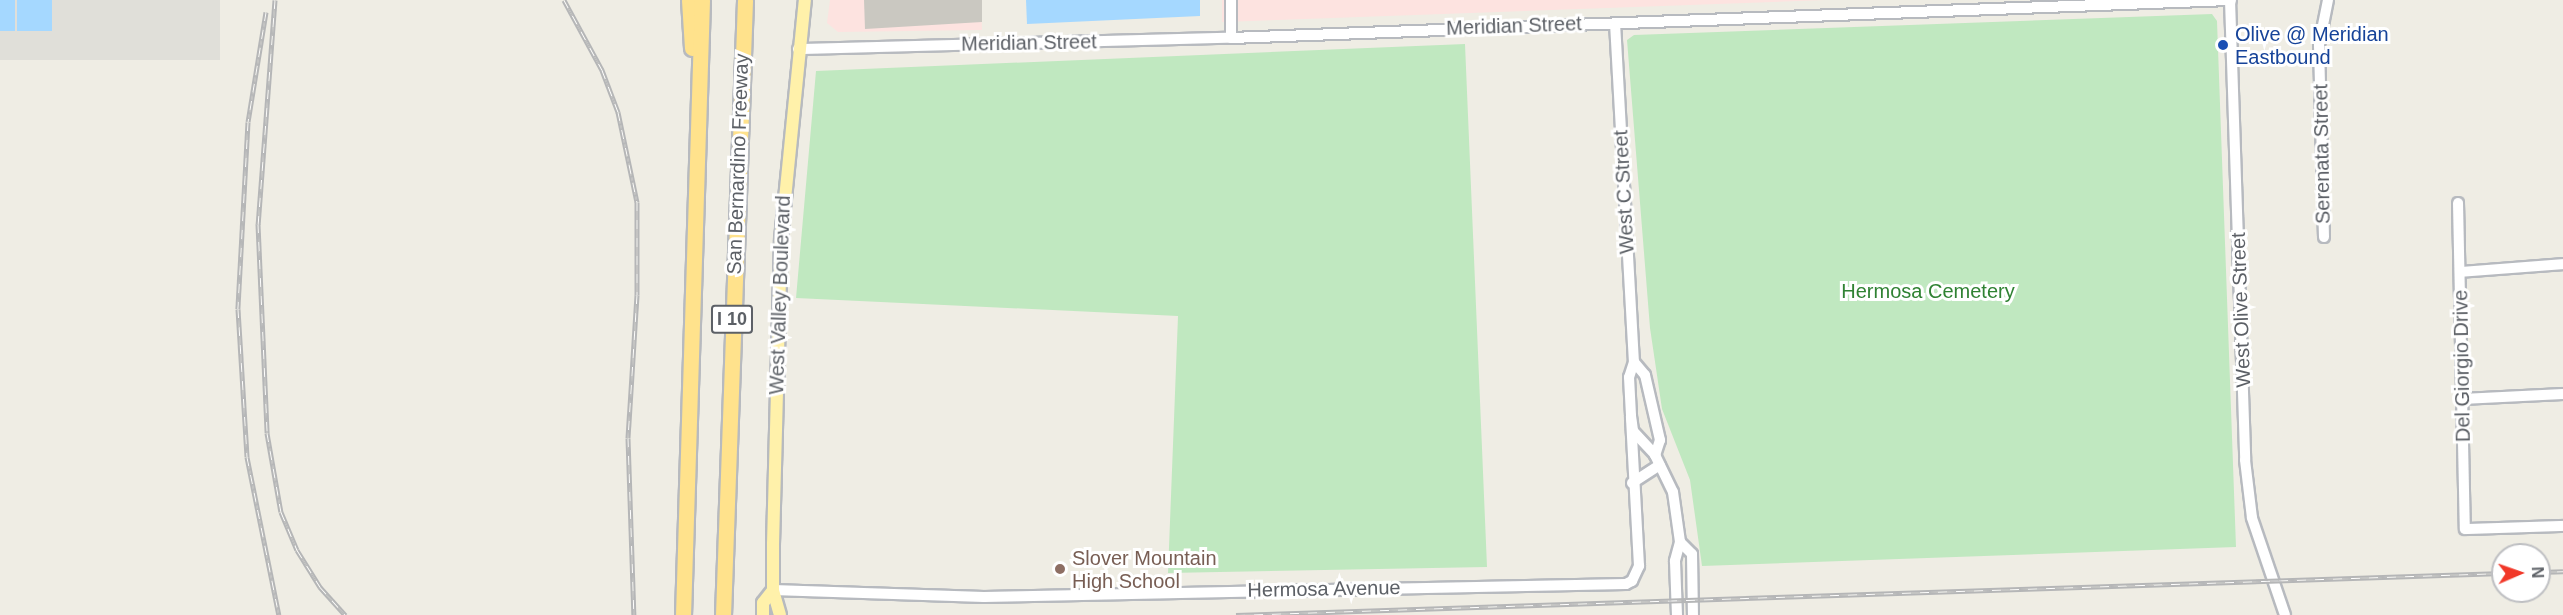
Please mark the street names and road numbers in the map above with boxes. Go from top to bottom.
street label: Meridian Street [1446,12,1582,40]
street label: Meridian Street [961,30,1097,56]
street label: San Bernardino Freeway [722,53,754,275]
street label: Serenata Street [2309,84,2335,224]
street label: West C Street [1609,129,1639,255]
street label: West Valley Boulevard [765,195,795,395]
street label: West Olive Street [2226,232,2256,388]
street label: Del Giorgio Drive [2449,290,2475,442]
road number: I 10 [710,304,754,334]
street label: Hermosa Avenue [1247,576,1401,602]

